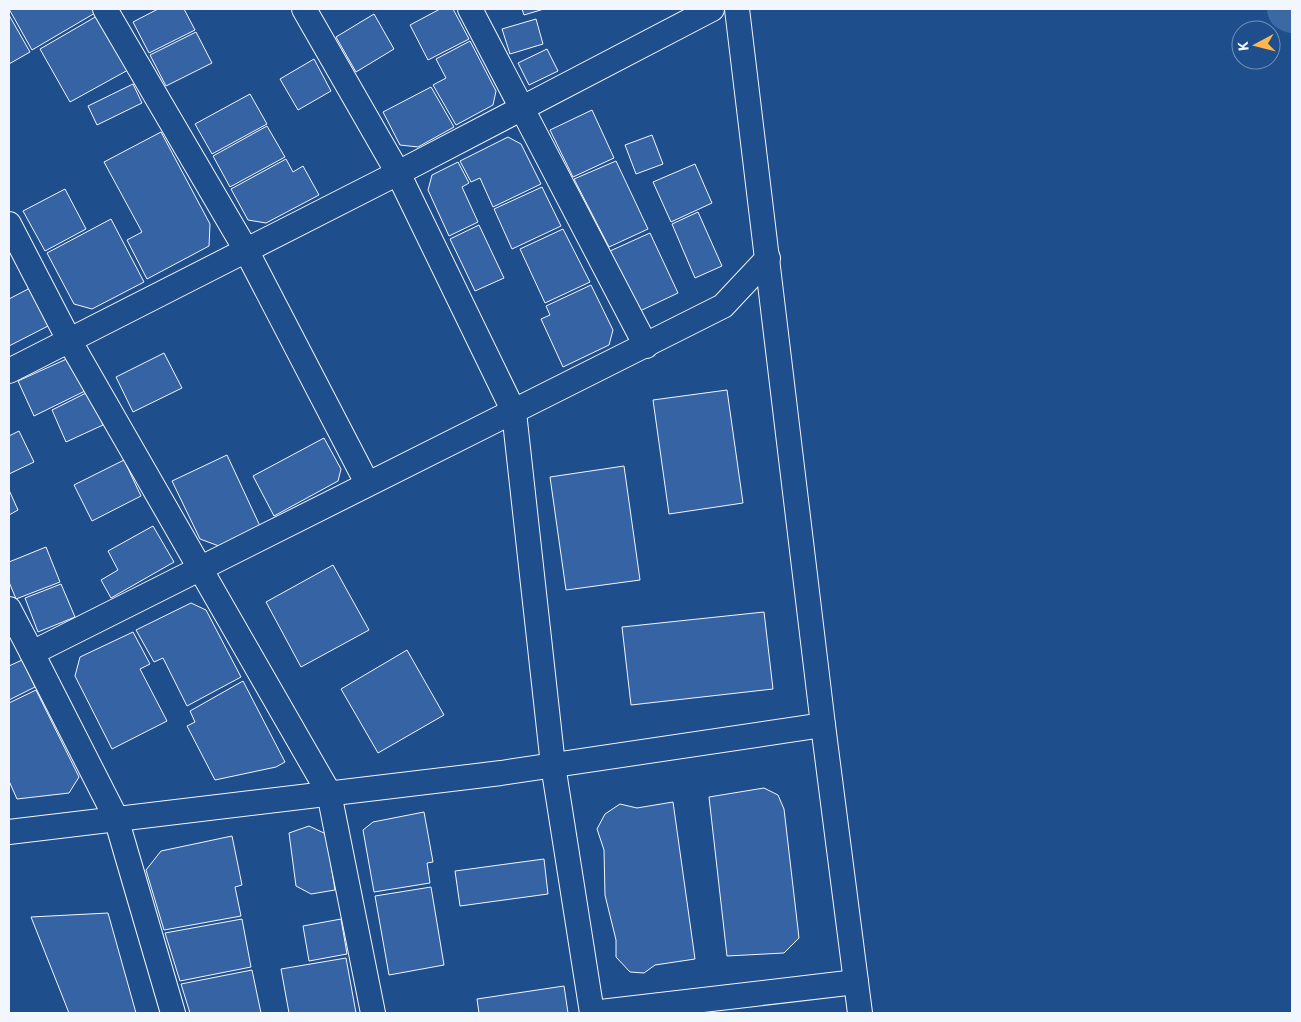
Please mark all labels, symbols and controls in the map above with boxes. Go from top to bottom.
north arrow [1231,20,1281,70]
text: K [1233,40,1253,52]

